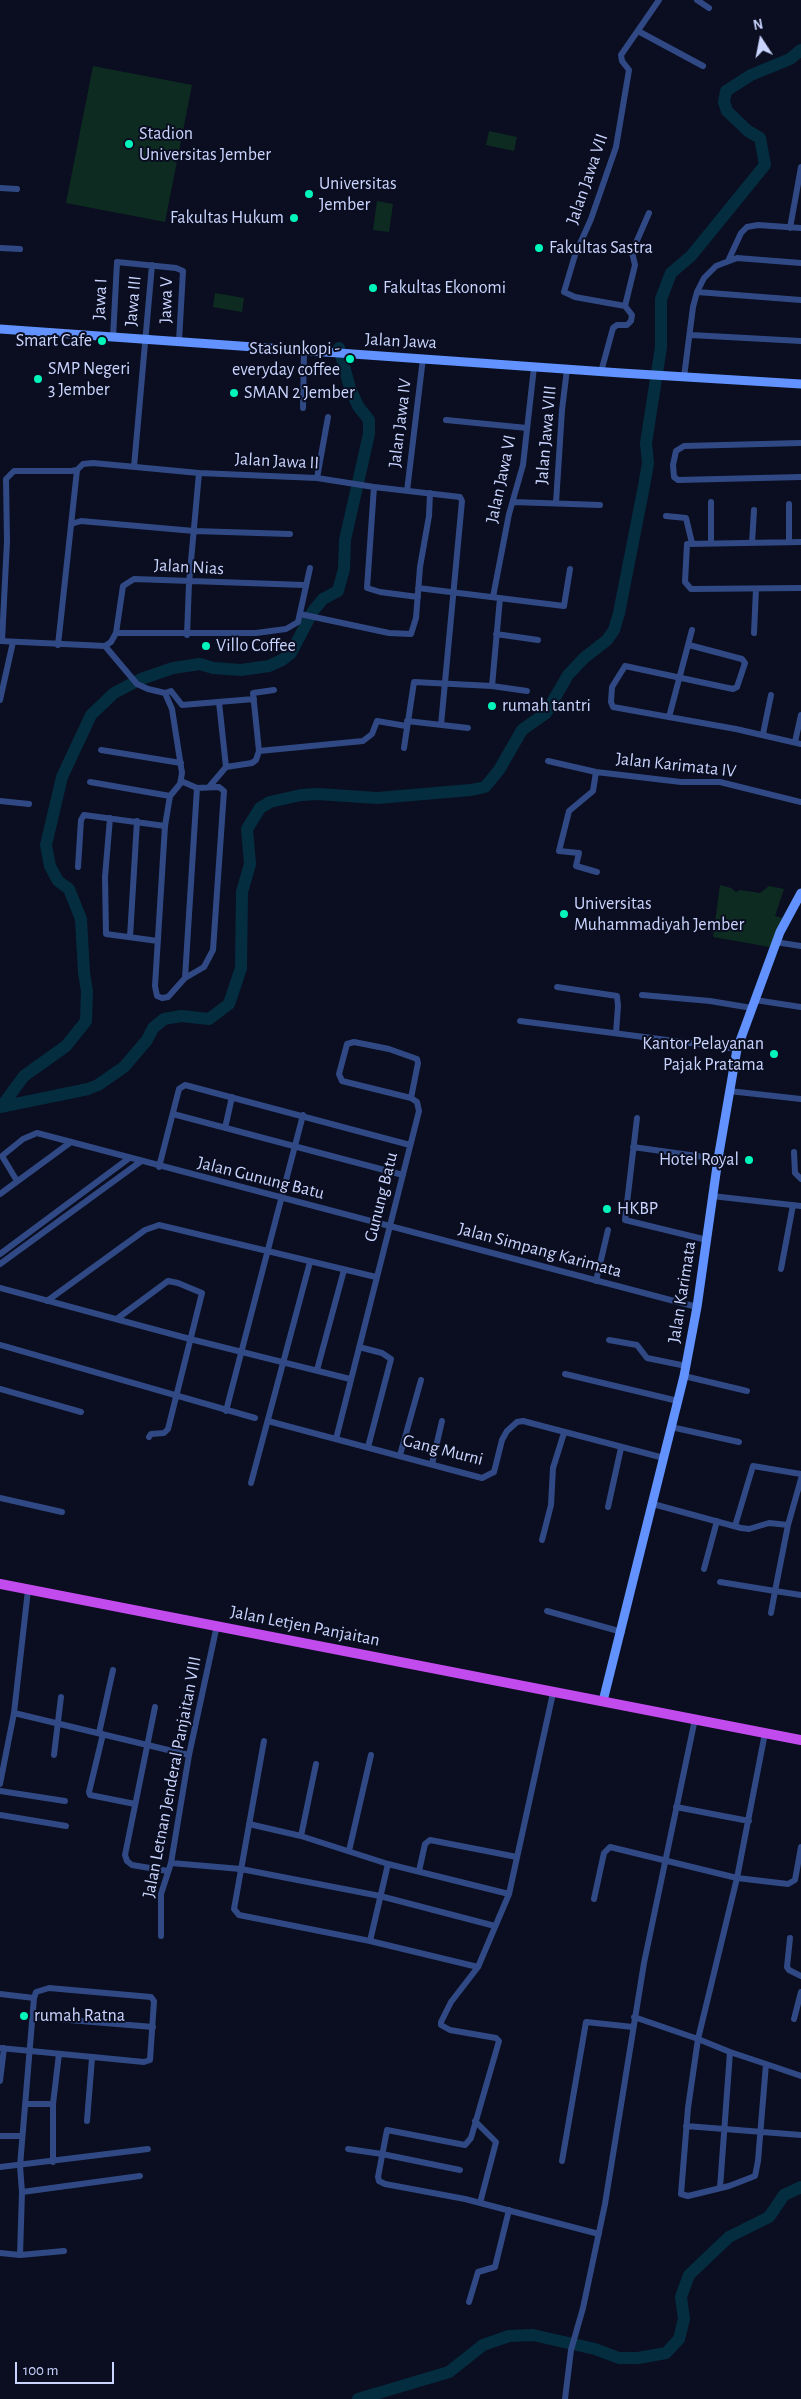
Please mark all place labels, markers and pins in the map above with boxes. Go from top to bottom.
place label: Stadion Universitas Jember [139,123,271,166]
marker: Stadion Universitas Jember [123,138,135,150]
place label: Universitas Jember [319,173,397,215]
marker: Universitas Jember [303,188,315,200]
place label: Fakultas Hukum [170,207,284,229]
marker: Fakultas Hukum [288,212,300,224]
place label: Fakultas Sastra [549,237,653,259]
marker: Fakultas Sastra [533,242,545,254]
place label: Fakultas Ekonomi [383,277,506,299]
marker: Fakultas Ekonomi [367,282,379,294]
place label: Smart Cafe [16,330,92,352]
marker: Smart Cafe [96,335,108,347]
place label: Stasiunkopi - everyday coffee [232,338,340,380]
marker: Stasiunkopi - everyday coffee [344,353,356,365]
place label: SMP Negeri 3 Jember [48,358,130,400]
marker: SMP Negeri 3 Jember [32,373,44,385]
place label: SMAN 2 Jember [244,382,355,404]
marker: SMAN 2 Jember [228,387,240,399]
place label: Villo Coffee [216,635,296,657]
marker: Villo Coffee [200,640,212,652]
place label: rumah tantri [502,695,591,717]
marker: rumah tantri [486,700,498,712]
place label: Universitas Muhammadiyah Jember [574,893,744,936]
marker: Universitas Muhammadiyah Jember [558,908,570,920]
place label: Kantor Pelayanan Pajak Pratama [642,1033,764,1076]
marker: Kantor Pelayanan Pajak Pratama [768,1048,780,1060]
place label: Hotel Royal [659,1149,739,1171]
marker: Hotel Royal [743,1154,755,1166]
place label: HKBP [617,1198,658,1220]
marker: HKBP [601,1203,613,1215]
place label: rumah Ratna [34,2005,125,2027]
marker: rumah Ratna [18,2010,30,2022]

